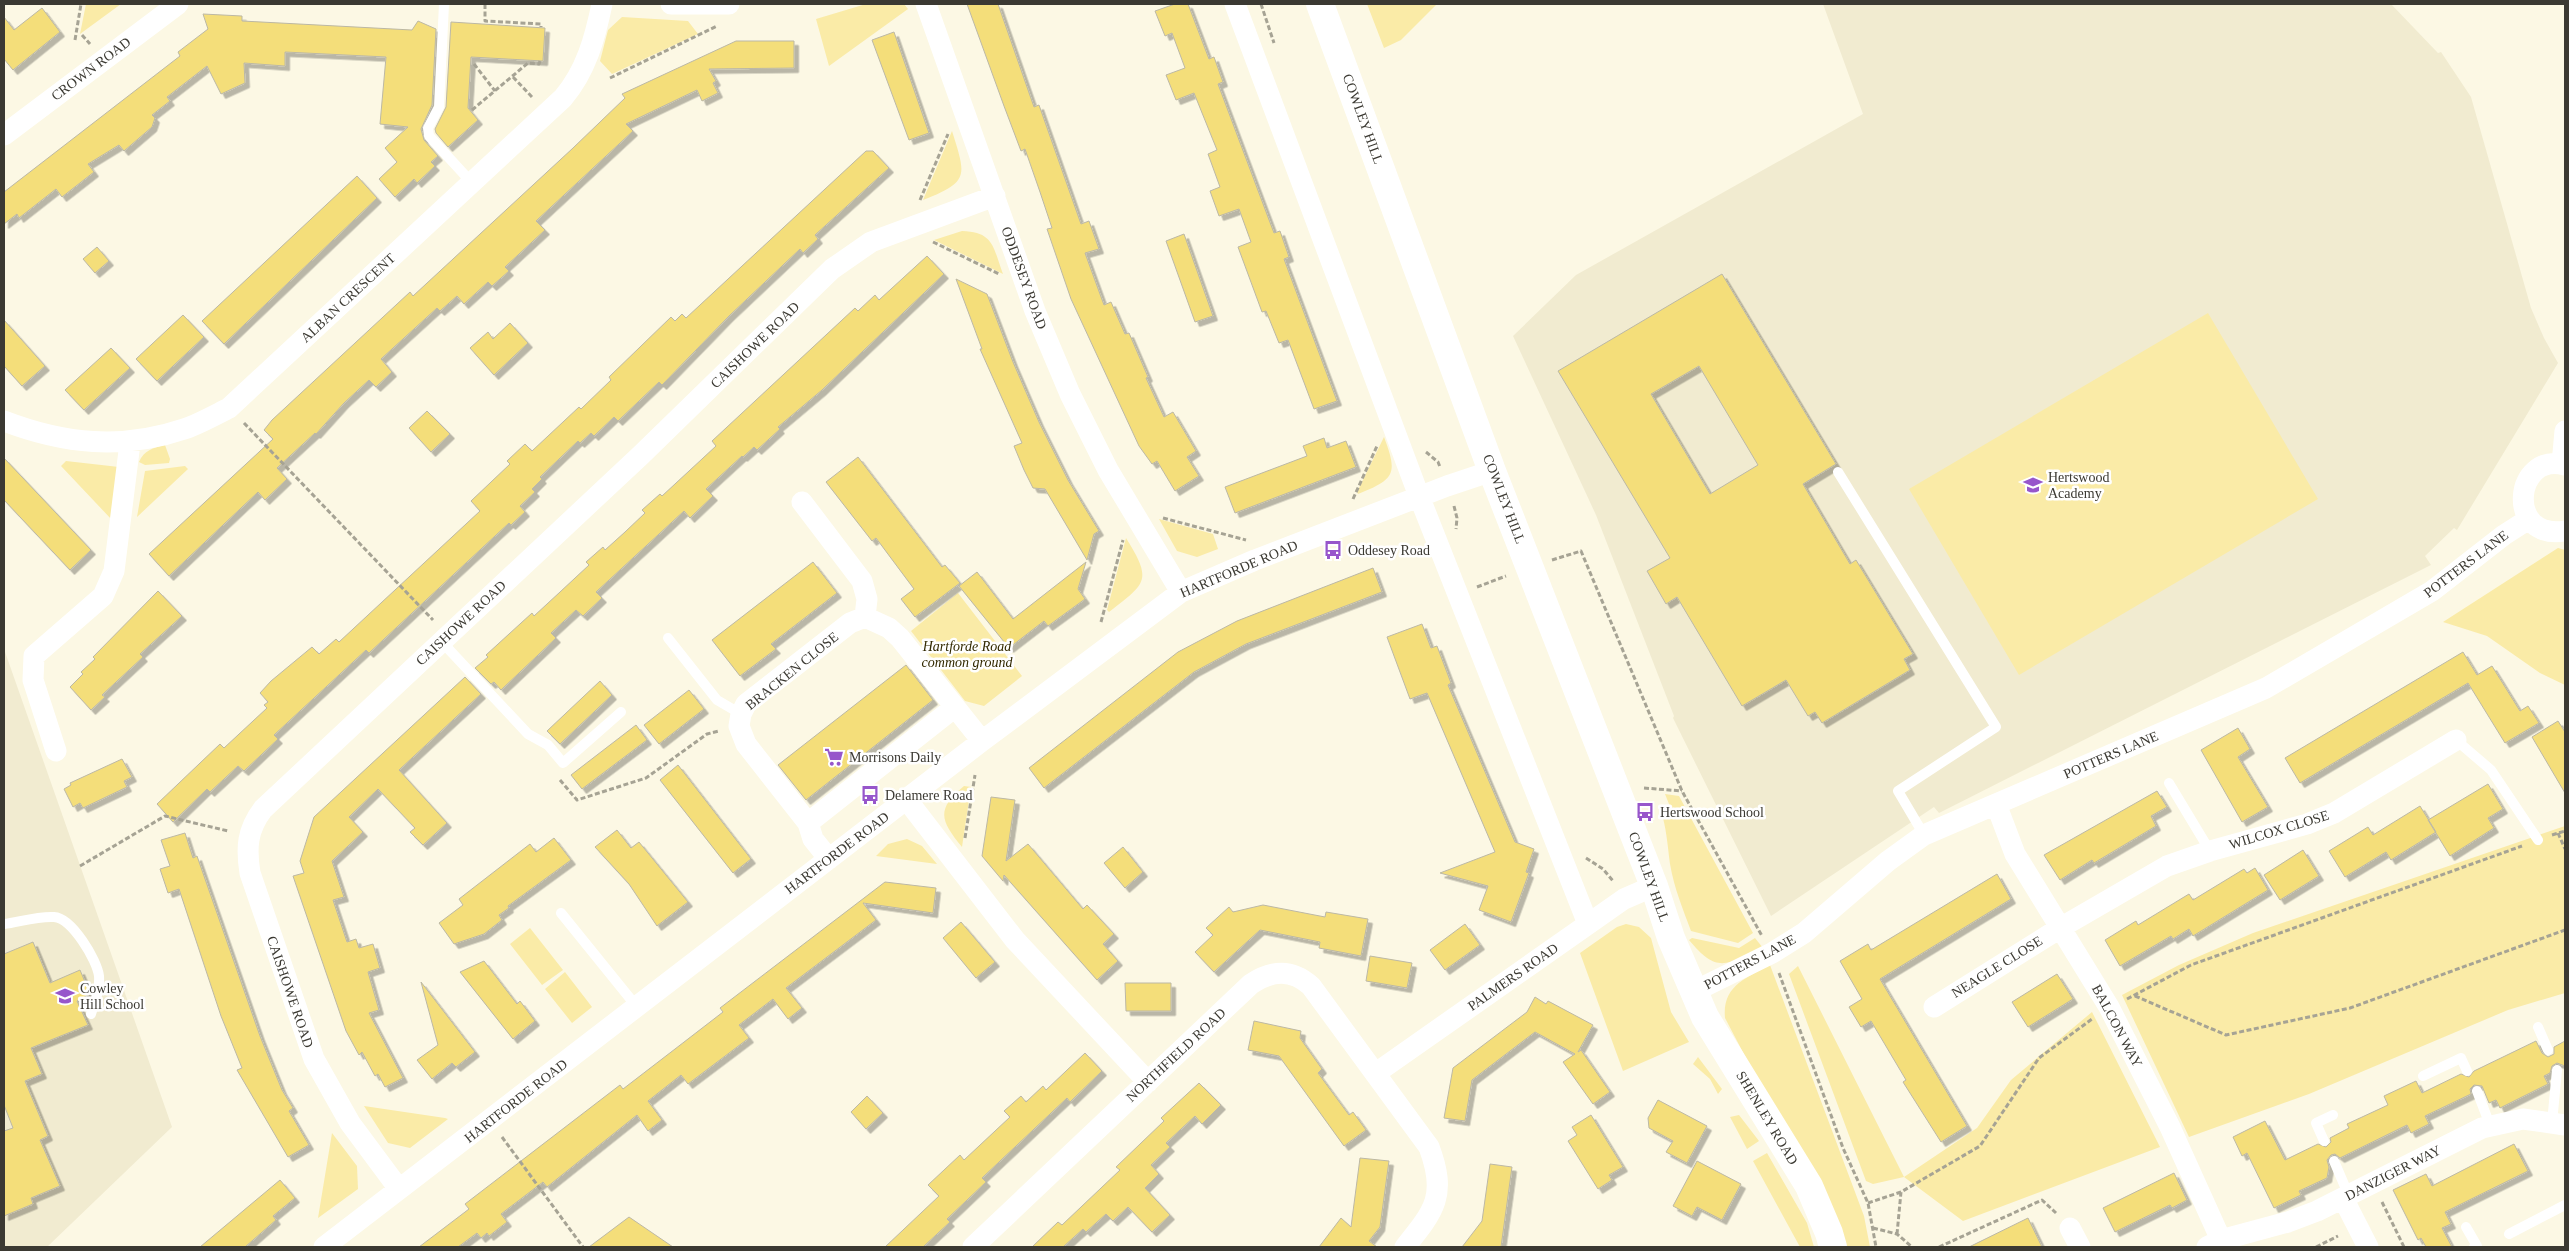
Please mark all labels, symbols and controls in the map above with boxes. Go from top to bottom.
street label: CROWN ROAD [48,34,134,104]
street label: COWLEY HILL [1340,72,1386,166]
street label: ODDESEY ROAD [998,225,1050,331]
street label: ALBAN CRESCENT [298,250,399,346]
street label: CAISHOWE ROAD [708,299,802,391]
street label: COWLEY HILL [1480,452,1528,546]
place label: Hertswood Academy [2048,470,2109,501]
school or university icon: Hertswood Academy [2022,474,2044,496]
street label: POTTERS LANE [2421,527,2511,601]
street label: HARTFORDE ROAD [1178,537,1300,601]
bus stop icon: Oddesey Road [1322,539,1344,561]
place label: Oddesey Road [1348,543,1430,558]
street label: CAISHOWE ROAD [413,578,509,668]
street label: BRACKEN CLOSE [743,629,841,713]
park label: Hartforde Road common ground [922,639,1013,670]
street label: POTTERS LANE [2061,728,2161,782]
supermarket icon: Morrisons Daily [823,746,845,768]
place label: Morrisons Daily [849,750,941,765]
bus stop icon: Delamere Road [859,784,881,806]
place label: Delamere Road [885,788,972,803]
bus stop icon: Hertswood School [1634,801,1656,823]
place label: Hertswood School [1660,805,1764,820]
street label: WILCOX CLOSE [2227,808,2331,852]
street label: HARTFORDE ROAD [782,809,892,897]
street label: COWLEY HILL [1626,830,1672,924]
street label: POTTERS LANE [1702,932,1798,992]
street label: NEAGLE CLOSE [1949,933,2045,1001]
street label: CAISHOWE ROAD [264,934,316,1050]
street label: PALMERS ROAD [1465,940,1561,1014]
place label: Cowley Hill School [80,981,144,1012]
street label: BALCON WAY [2089,982,2145,1070]
school or university icon: Cowley Hill School [54,985,76,1007]
street label: NORTHFIELD ROAD [1123,1005,1229,1105]
street label: HARTFORDE ROAD [462,1056,570,1146]
street label: SHENLEY ROAD [1733,1069,1801,1167]
street label: DANZIGER WAY [2343,1142,2443,1204]

